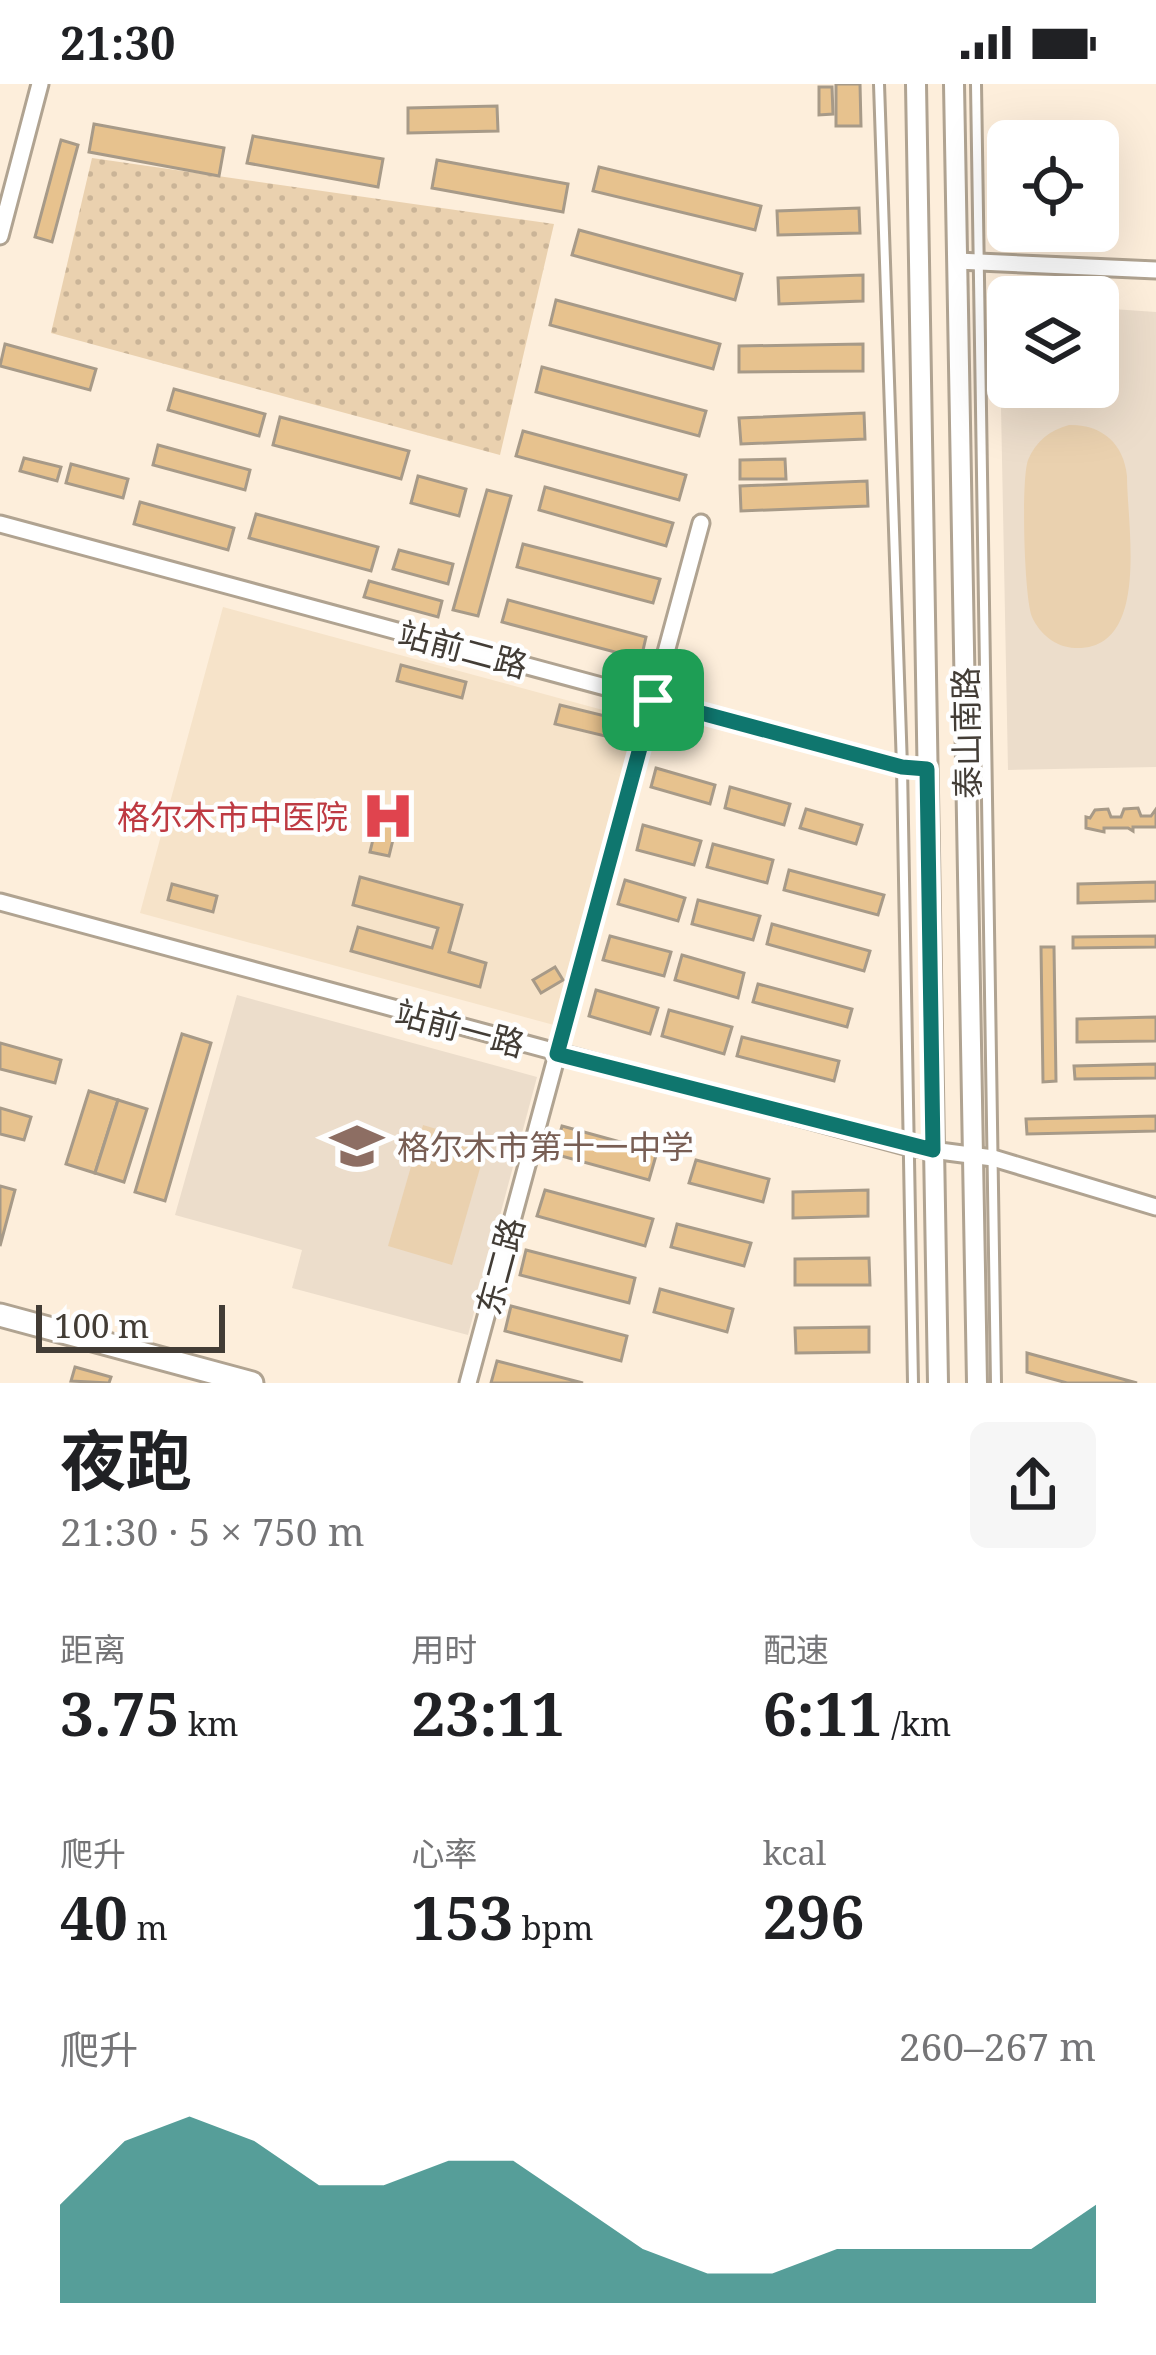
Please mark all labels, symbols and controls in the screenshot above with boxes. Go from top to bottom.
text: 21:30 [60,12,175,73]
map controls [987,120,1119,408]
button: locate [987,120,1119,252]
button: layers [987,276,1119,408]
street label: 站前二路 [393,610,533,688]
pin [602,649,704,751]
icon: arrive [620,667,686,733]
street label: 泰山南路 [942,667,990,799]
hospital icon: 格尔木市中医院 [359,787,417,845]
place label: 格尔木市中医院 [117,794,348,839]
street label: 站前一路 [390,989,530,1067]
school or university icon: 格尔木市第十一中学 [328,1117,386,1175]
place label: 格尔木市第十一中学 [397,1124,694,1169]
street label: 东二路 [465,1212,535,1320]
scale bar [36,1299,225,1352]
text: 100 m [54,1303,149,1348]
text: 夜跑 [60,1414,192,1504]
button: share [970,1422,1096,1548]
text: 21:30 · 5 × 750 m [60,1504,365,1557]
text: 距离 [60,1627,126,1672]
text: 用时 [411,1627,477,1672]
text: 配速 [763,1627,829,1672]
text: 3.75 [60,1672,179,1754]
text: 23:11 [411,1672,565,1754]
text: 6:11 [763,1672,883,1754]
text: km [179,1701,238,1746]
text: /km [883,1701,951,1746]
text: kcal [763,1830,826,1875]
text: 爬升 [60,1831,126,1876]
text: 心率 [411,1831,477,1876]
text: 296 [763,1875,864,1957]
text: 40 [60,1876,128,1958]
text: 153 [411,1876,513,1958]
text: m [128,1905,168,1950]
text: bpm [513,1905,593,1950]
text: 260–267 m [899,2019,1096,2072]
text: 爬升 [60,2022,138,2075]

